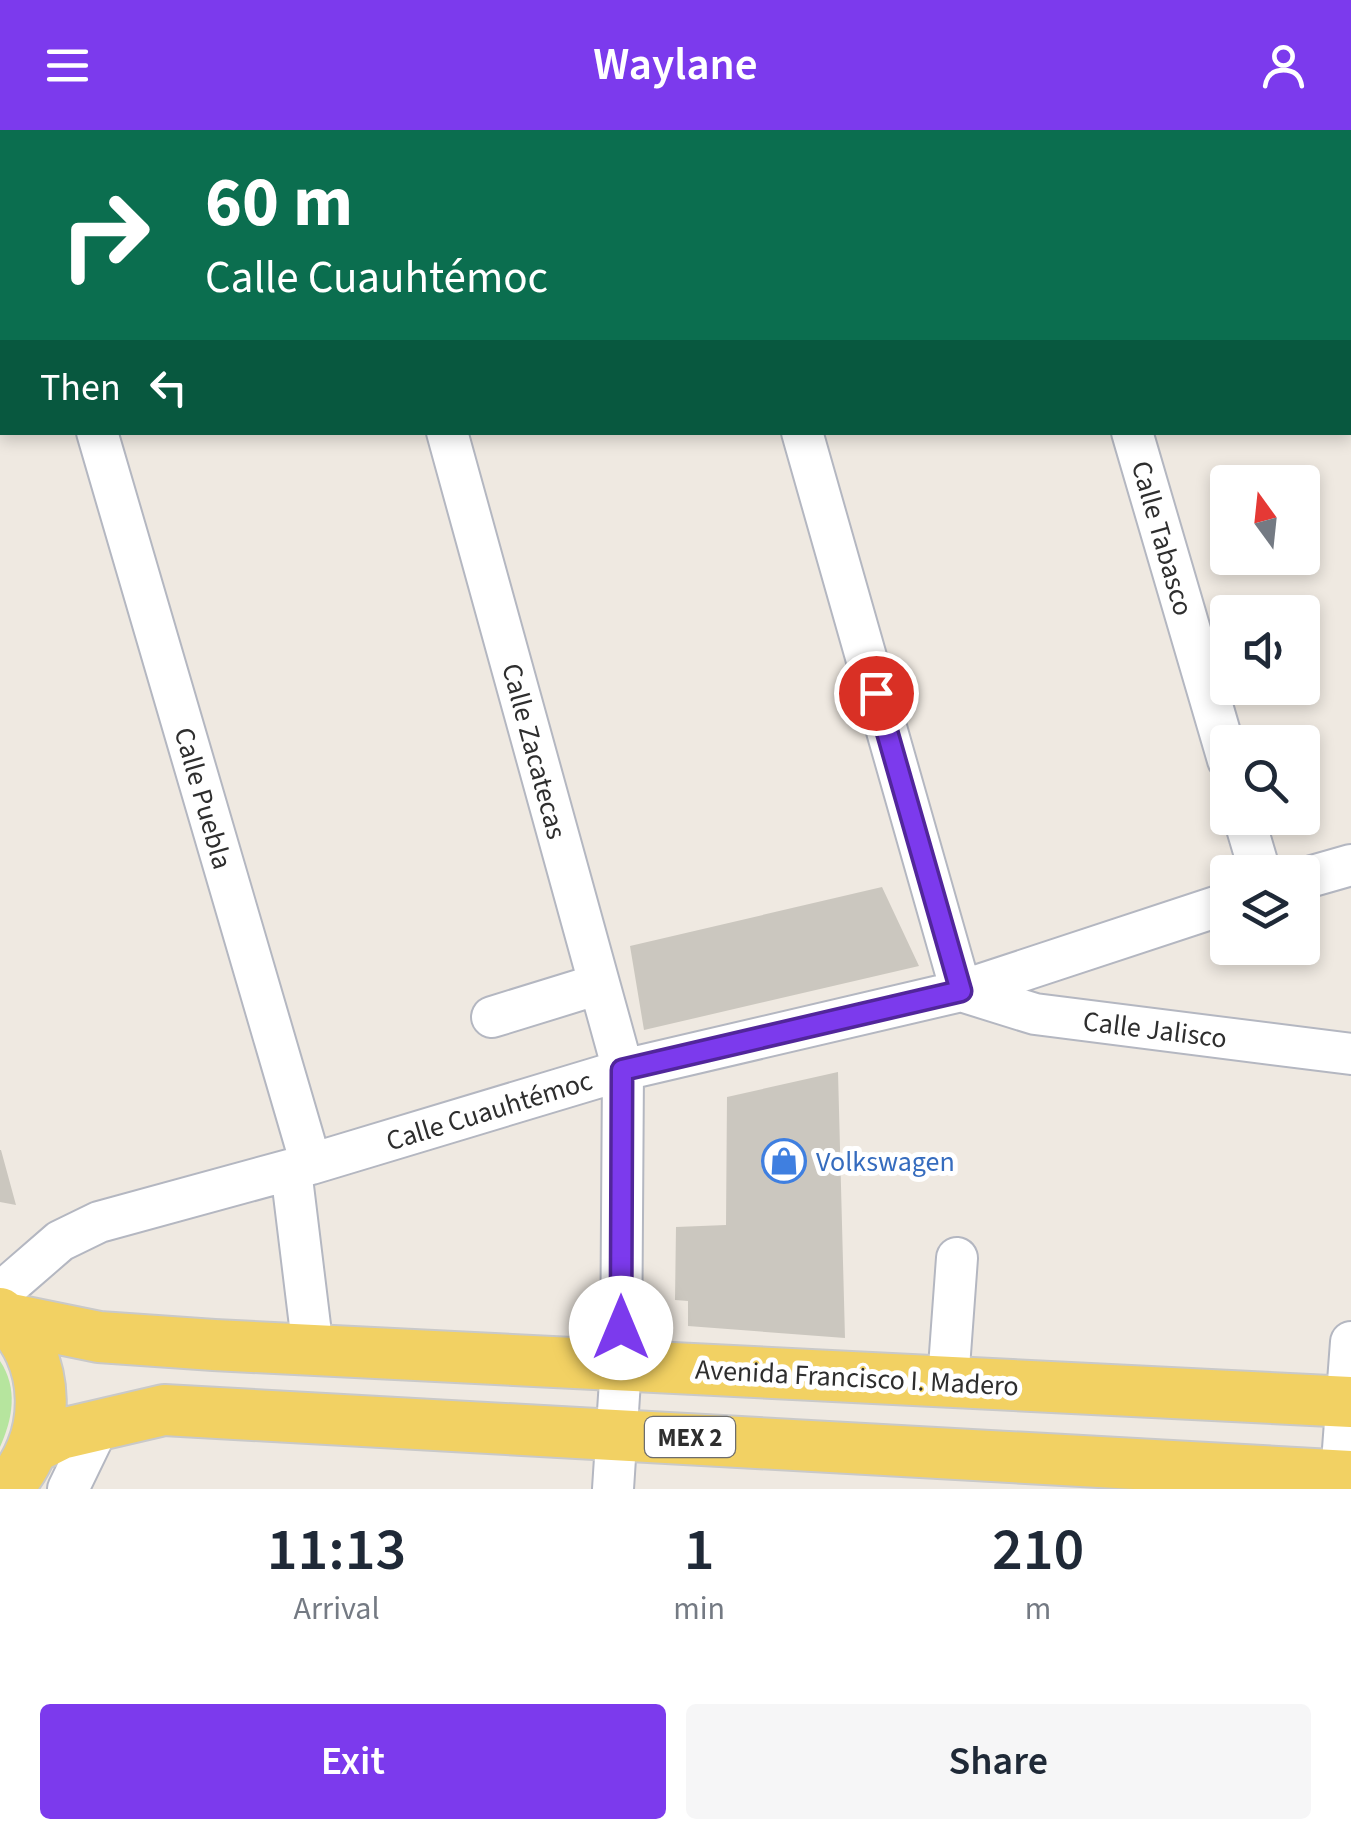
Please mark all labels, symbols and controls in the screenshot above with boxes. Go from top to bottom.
text: Waylane [593,33,758,97]
icon: menu [40,38,95,93]
icon: person [1256,38,1311,93]
text: 60 m [205,153,353,253]
icon: right [40,170,170,300]
text: Calle Cuauhtémoc [205,246,548,310]
icon: left [141,360,196,415]
text: Then [40,361,121,415]
street label: Calle Tabasco [1121,456,1203,620]
north arrow [1210,465,1320,575]
map controls [1210,465,1320,965]
button: sound [1210,595,1320,705]
pin [834,651,919,736]
street label: Calle Zacatecas [491,659,577,843]
icon: arrive [849,666,904,721]
street label: Calle Puebla [164,723,242,874]
button: search [1210,725,1320,835]
button: layers [1210,855,1320,965]
street label: Calle Jalisco [1081,1001,1229,1059]
street label: Calle Cuauhtémoc [381,1061,597,1161]
shop icon: Volkswagen [761,1138,807,1184]
place label: Volkswagen [816,1142,955,1182]
position arrow [569,1276,673,1380]
street label: Avenida Francisco I. Madero [694,1350,1020,1406]
road number: MEX 2 [645,1417,735,1457]
text: 11:13 [267,1508,406,1593]
text: 1 [684,1508,715,1593]
text: 210 [992,1508,1084,1593]
text: Arrival [294,1586,380,1632]
text: min [673,1586,725,1632]
text: m [1025,1586,1051,1632]
button: Exit [40,1704,666,1819]
button: Share [686,1704,1311,1819]

